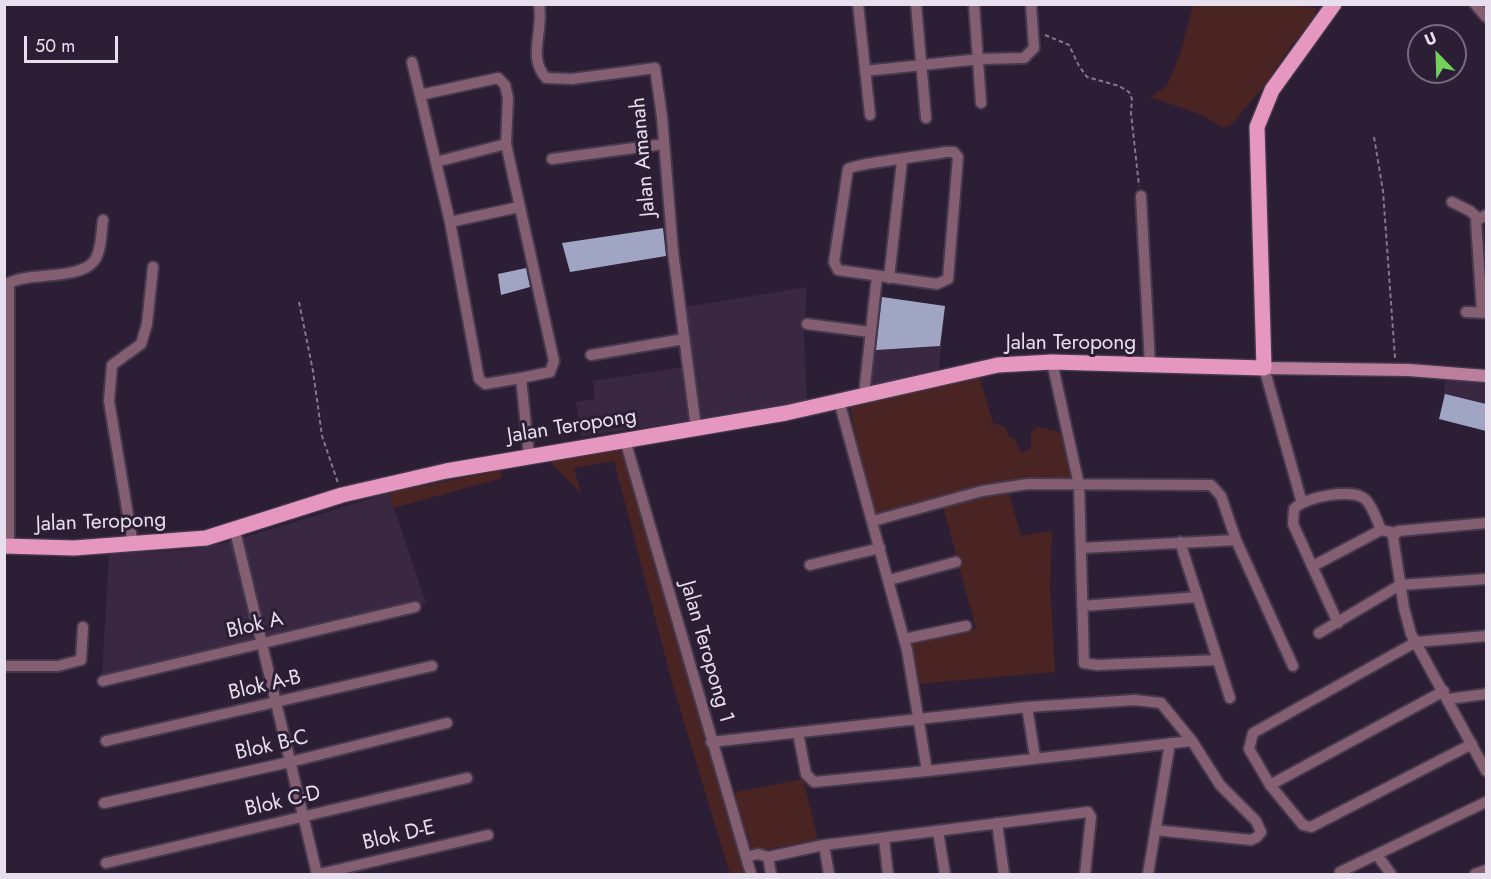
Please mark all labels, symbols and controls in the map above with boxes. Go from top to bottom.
scale bar [27,24,122,62]
north arrow [1407,24,1467,84]
text: U [1421,26,1440,52]
text: 50 m [35,33,75,59]
street label: Jalan Amanah [626,96,662,218]
street label: Jalan Teropong [1006,331,1136,357]
street label: Jalan Teropong [506,404,638,450]
street label: Jalan Teropong [35,508,167,538]
street label: Jalan Teropong 1 [674,578,738,726]
street label: Blok A [224,607,286,645]
street label: Blok A-B [226,665,304,707]
street label: Blok B-C [233,725,311,767]
street label: Blok C-D [243,781,323,823]
street label: Blok D-E [360,815,438,857]

